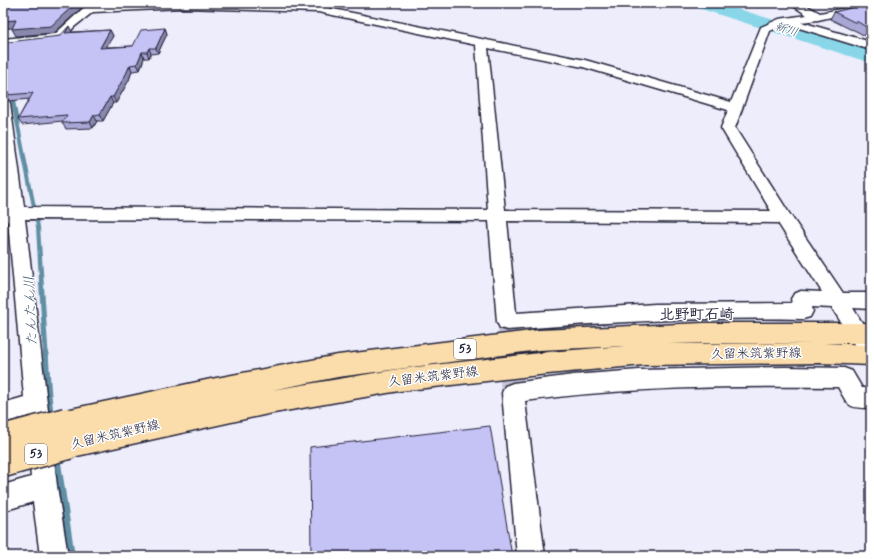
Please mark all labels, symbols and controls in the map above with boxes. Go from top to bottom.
water label: 新川 [772,19,800,41]
water label: たんたん川 [20,276,42,346]
district label: 北野町石崎 [659,305,735,325]
road number: 53 [454,339,476,359]
street label: 久留米筑紫野線 [710,345,803,363]
street label: 久留米筑紫野線 [387,363,480,391]
street label: 久留米筑紫野線 [69,416,162,454]
road number: 53 [25,444,47,464]

